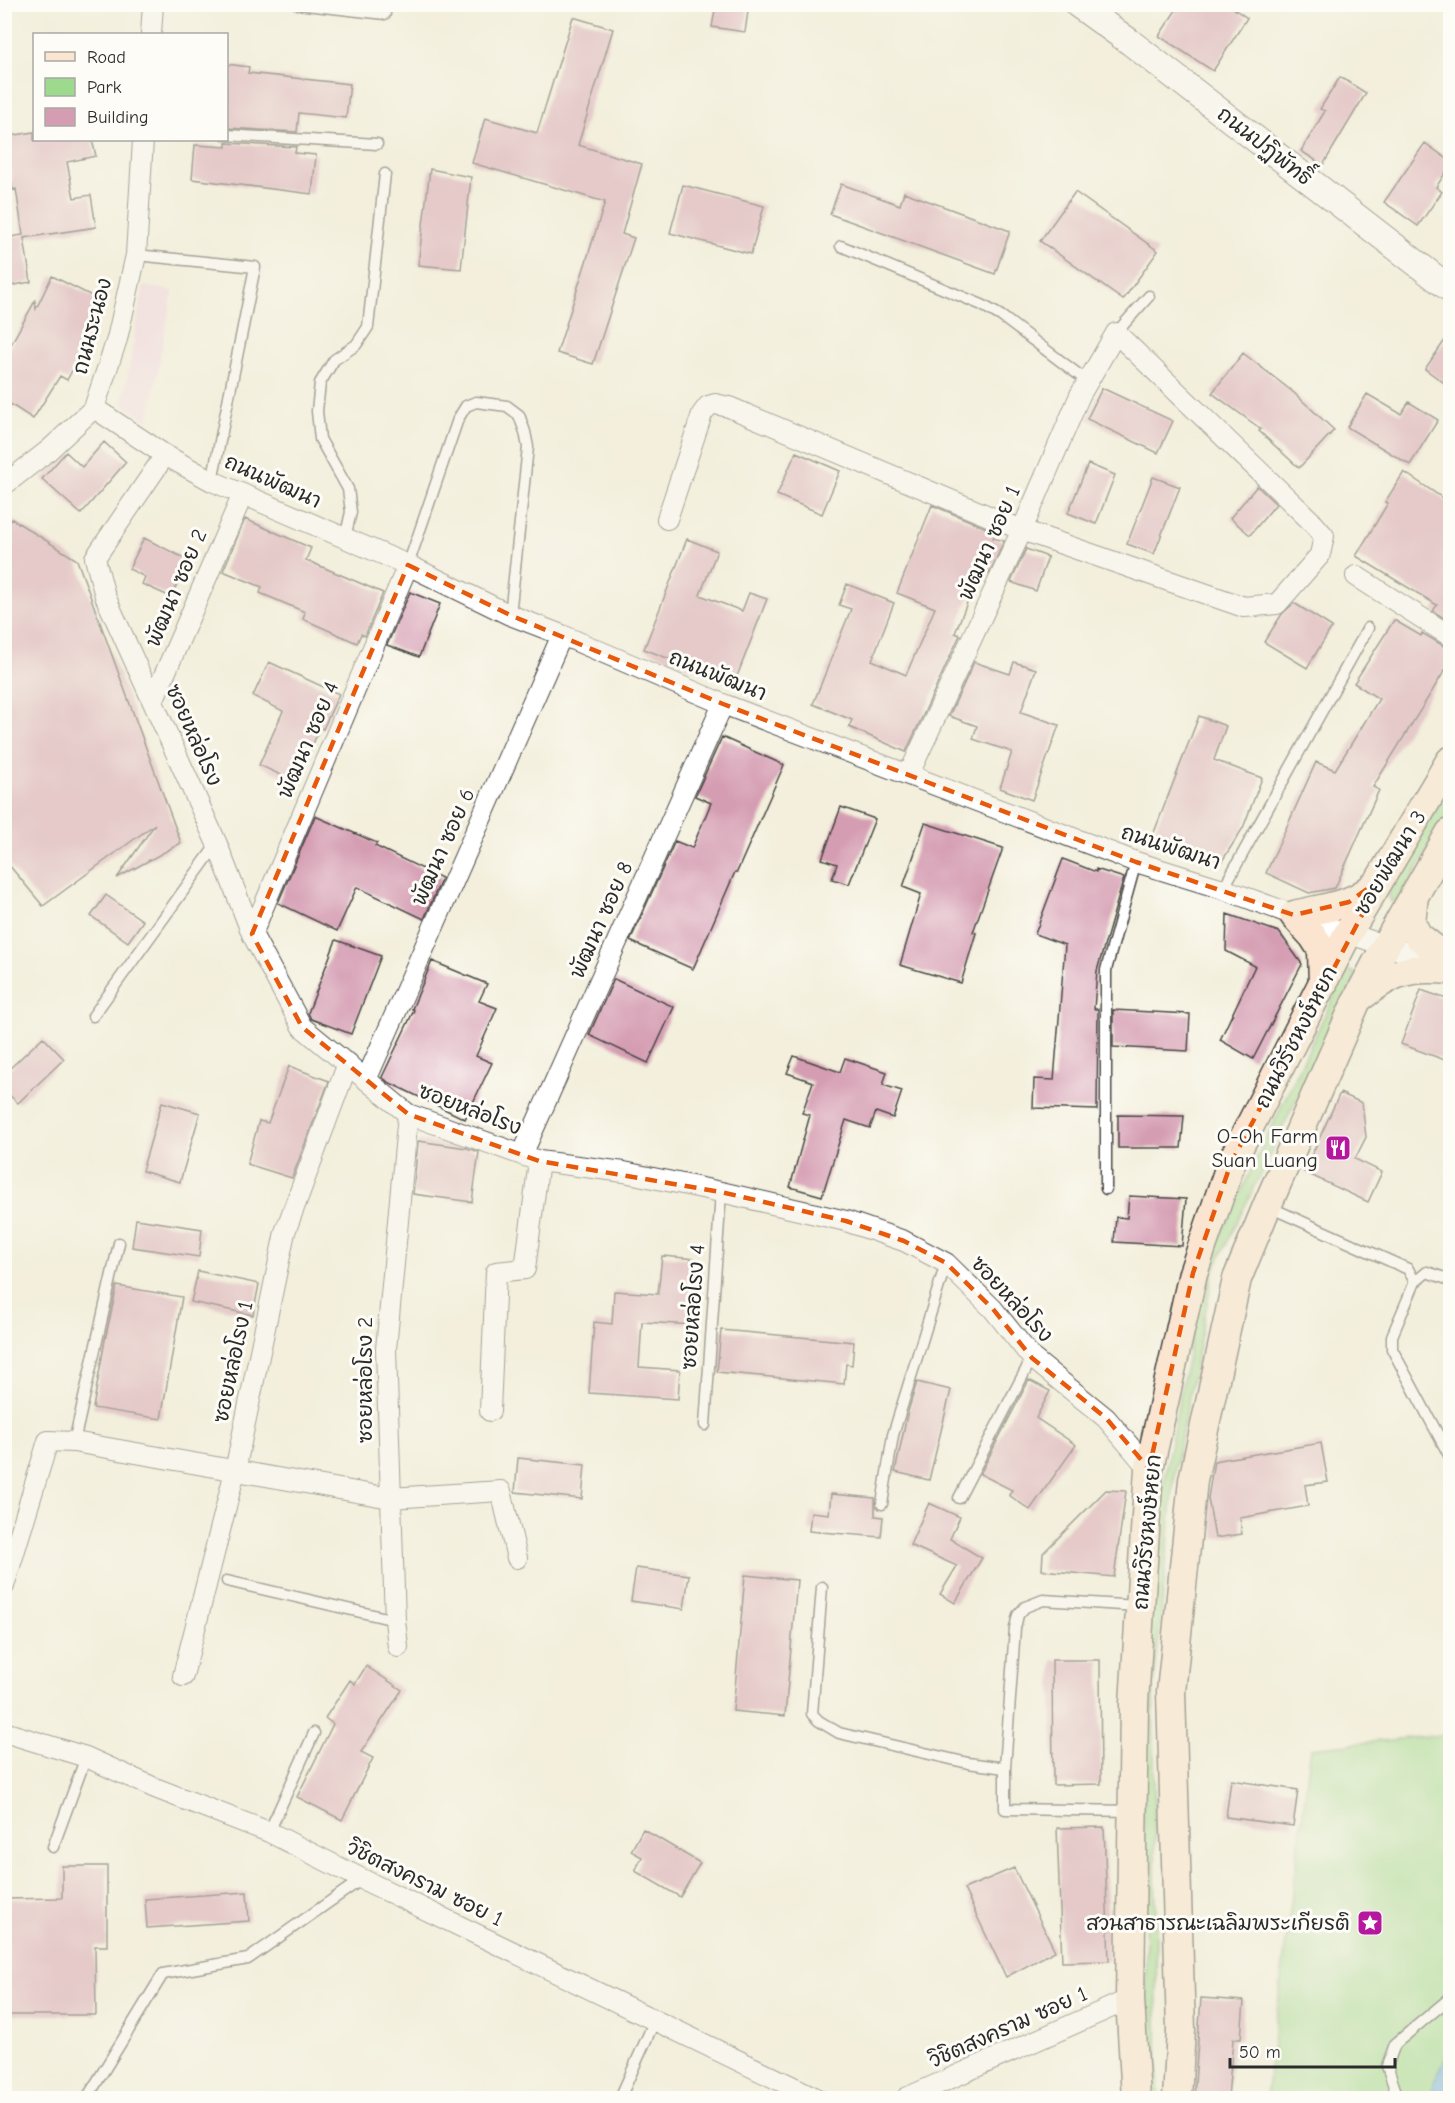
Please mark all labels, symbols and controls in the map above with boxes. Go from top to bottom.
legend [33,33,228,141]
text: Road [87,47,126,68]
text: Park [87,77,122,98]
street label: ถนนปฏิพัทธิ์ [1211,97,1321,192]
text: Building [87,107,149,128]
street label: ถนนระนอง [68,275,116,377]
street label: ถนนพัฒนา [221,449,325,513]
street label: พัฒนา ซอย 1 [953,482,1025,604]
street label: พัฒนา ซอย 2 [140,526,212,650]
street label: ถนนพัฒนา [666,645,770,705]
street label: พัฒนา ซอย 4 [273,678,343,802]
street label: ซอยหล่อโรง [161,680,228,789]
street label: พัฒนา ซอย 6 [406,785,480,909]
street label: ซอยพัฒนา 3 [1349,806,1431,920]
street label: ถนนพัฒนา [1118,820,1224,874]
street label: พัฒนา ซอย 8 [565,858,637,982]
street label: ถนนวิรัชหงษ์หยก [1249,961,1342,1112]
street label: ซอยหล่อโรง [415,1077,525,1140]
place label: O-Oh Farm Suan Luang [1212,1124,1318,1172]
restaurant icon: O-Oh Farm Suan Luang [1323,1133,1353,1163]
street label: ซอยหล่อโรง 4 [676,1243,709,1371]
street label: ซอยหล่อโรง [966,1250,1059,1347]
street label: ซอยหล่อโรง 1 [207,1299,258,1425]
street label: ซอยหล่อโรง 2 [352,1317,377,1443]
street label: ถนนวิรัชหงษ์หยก [1127,1453,1166,1611]
street label: วิชิตสงคราม ซอย 1 [343,1835,507,1931]
place icon: สวนสาธารณะเฉลิมพระเกียรติ [1355,1908,1385,1938]
place label: สวนสาธารณะเฉลิมพระเกียรติ [1086,1911,1350,1935]
street label: วิชิตสงคราม ซอย 1 [925,1981,1091,2073]
scale bar [1230,2031,1395,2069]
text: 50 m [1239,2042,1281,2063]

